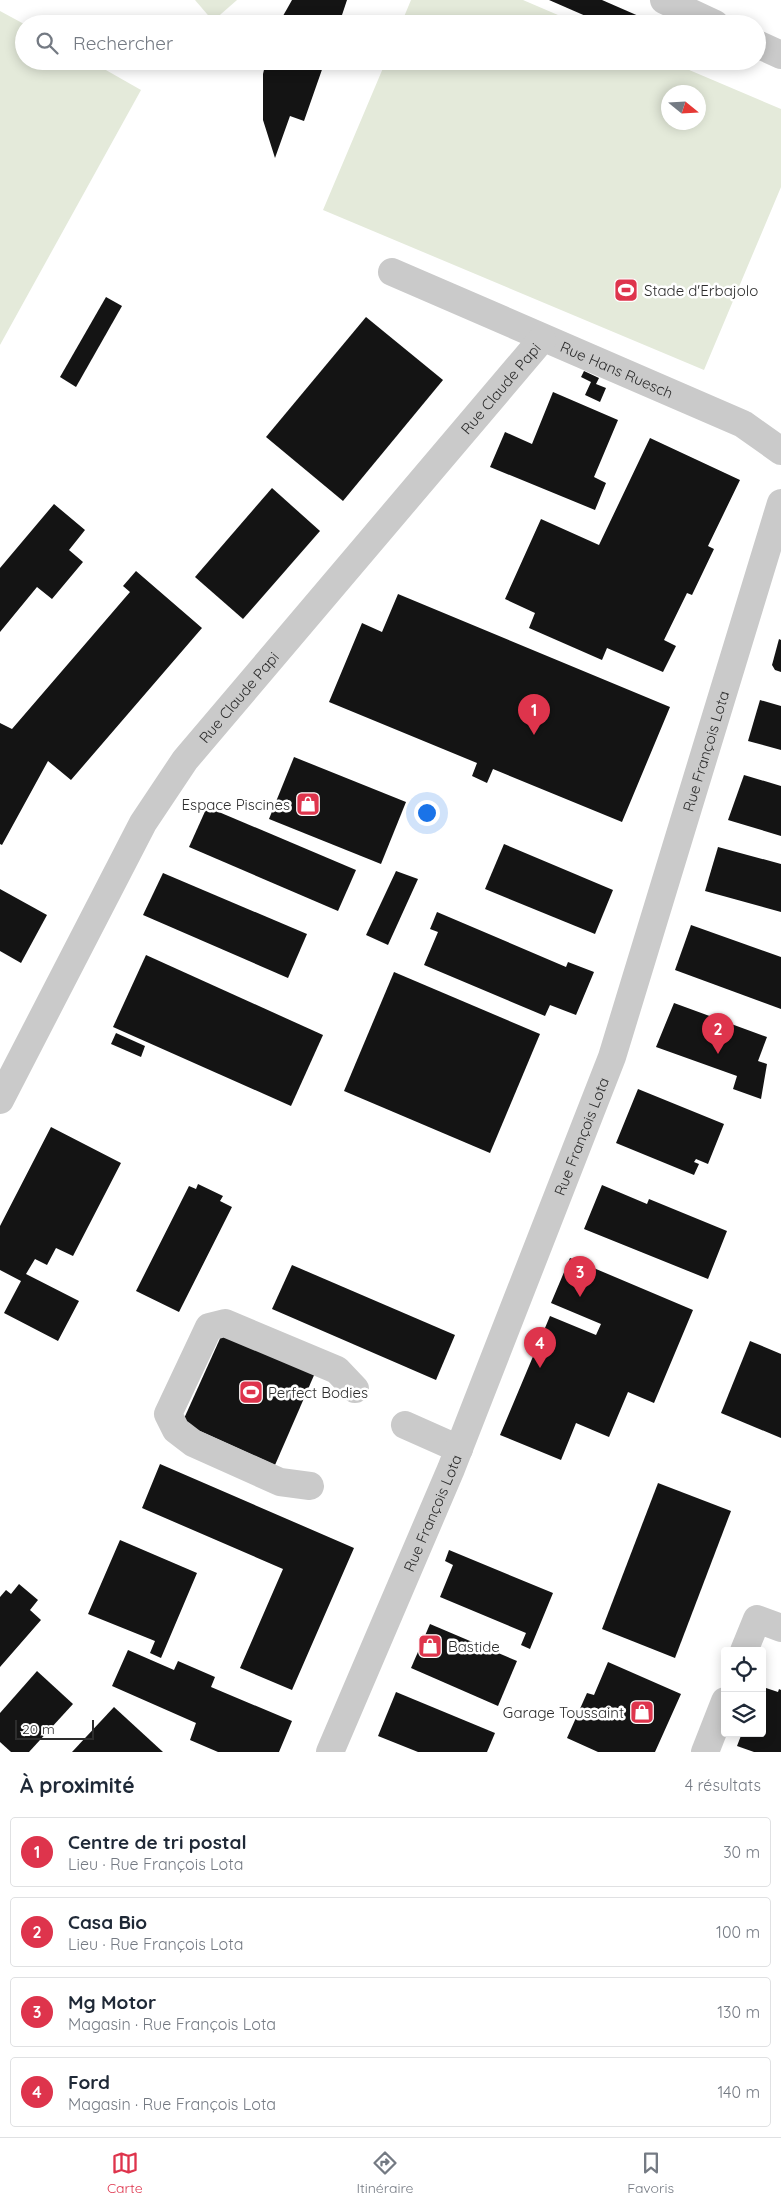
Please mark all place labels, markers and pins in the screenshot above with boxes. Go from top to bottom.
sports icon: Stade d'Erbajolo [613,277,639,303]
place label: Stade d'Erbajolo [644,281,758,300]
pin: 1 [518,694,550,735]
shop icon: Espace Piscines [295,791,321,817]
place label: Espace Piscines [182,795,290,814]
pin: 2 [702,1013,734,1054]
pin: 3 [564,1256,596,1297]
pin: 4 [524,1327,556,1368]
sports icon: Perfect Bodies [238,1379,264,1405]
place label: Perfect Bodies [268,1383,368,1402]
shop icon: Bastide [417,1633,443,1659]
place label: Bastide [448,1637,500,1656]
shop icon: Garage Toussaint [629,1699,655,1725]
place label: Garage Toussaint [503,1703,624,1722]

